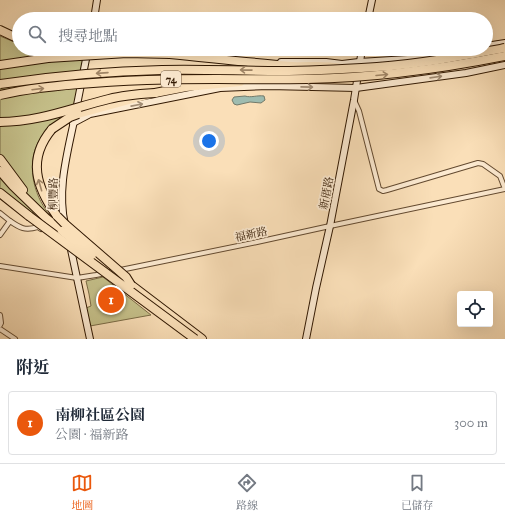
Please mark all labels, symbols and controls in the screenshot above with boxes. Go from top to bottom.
search box [12,12,493,56]
icon: search [26,23,48,45]
text: 搜尋地點 [58,27,118,45]
one-way arrow [240,66,253,74]
one-way arrow [96,69,109,76]
road number: 74 [161,71,181,87]
one-way arrow [375,71,388,78]
one-way arrow [429,73,442,81]
one-way arrow [300,83,313,91]
one-way arrow [31,85,44,92]
one-way arrow [130,100,143,108]
your location [199,131,219,151]
street label: 新厝路 [317,176,336,211]
street label: 柳豐路 [47,177,60,211]
one-way arrow [36,179,43,192]
street label: 福新路 [234,225,269,244]
pin: 1 [98,285,124,315]
map controls [457,291,493,327]
button: locate [457,291,493,327]
text: 附近 [16,357,50,378]
text: 南柳社區公園 [55,406,145,424]
text: 1 [27,415,33,431]
text: 300 m [454,415,488,431]
text: 公園 · 福新路 [55,427,128,443]
tab: 地圖 [71,472,93,512]
tab: 路線 [236,472,258,512]
tab: 已儲存 [401,472,434,512]

